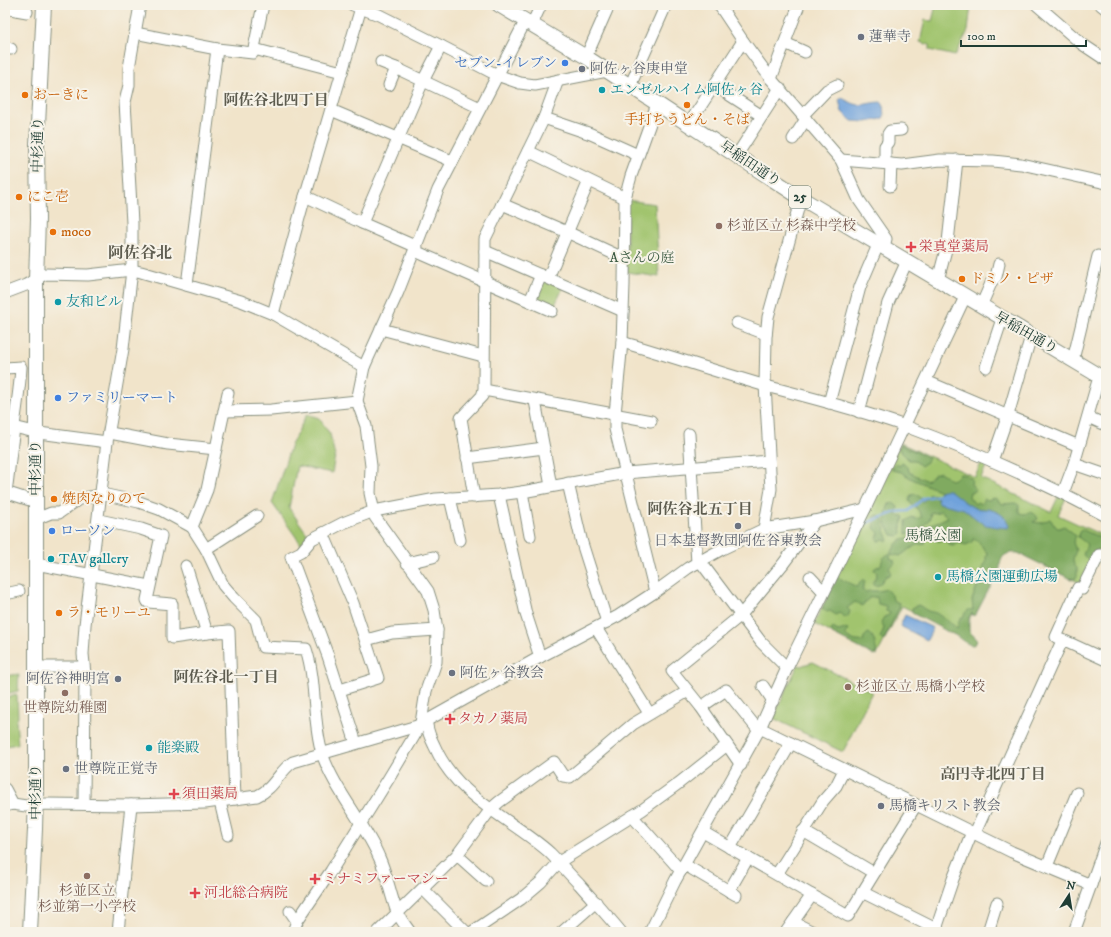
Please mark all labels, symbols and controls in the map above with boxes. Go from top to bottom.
scale bar [961,22,1086,48]
place label: 蓮華寺 [869,28,911,46]
text: 100 m [967,29,996,44]
marker: 蓮華寺 [856,32,866,42]
place label: セブン-イレブン [454,54,557,72]
marker: セブン-イレブン [560,58,570,68]
place label: 阿佐ヶ谷庚申堂 [590,60,688,78]
marker: 阿佐ヶ谷庚申堂 [577,64,587,74]
place label: エンゼルハイム阿佐ヶ谷 [610,81,763,99]
marker: エンゼルハイム阿佐ヶ谷 [597,85,607,95]
place label: おーきに [33,86,89,104]
marker: おーきに [20,90,30,100]
district label: 阿佐谷北四丁目 [223,91,329,110]
marker: 手打ちうどん・そば [682,100,692,110]
place label: 手打ちうどん・そば [624,111,750,129]
street label: 中杉通り [29,117,47,173]
street label: 早稲田通り [716,137,784,191]
road number: 25 [789,186,811,208]
place label: にこ壱 [27,188,69,206]
marker: にこ壱 [14,192,24,202]
place label: 杉並区立 杉森中学校 [727,217,856,235]
marker: 杉並区立 杉森中学校 [714,221,724,231]
place label: moco [61,223,91,241]
marker: moco [48,227,58,237]
place label: 栄真堂薬局 [919,238,989,256]
marker: 栄真堂薬局 [906,242,916,252]
district label: 阿佐谷北 [108,243,172,263]
park label: Aさんの庭 [610,249,674,267]
place label: ドミノ・ピザ [970,270,1054,288]
marker: ドミノ・ピザ [957,274,967,284]
place label: 友和ビル [66,293,122,311]
marker: 友和ビル [53,297,63,307]
street label: 早稲田通り [991,308,1061,358]
place label: ファミリーマート [66,389,178,407]
marker: ファミリーマート [53,393,63,403]
street label: 中杉通り [27,440,45,496]
place label: 焼肉なりのて [62,490,146,508]
marker: 焼肉なりのて [49,494,59,504]
district label: 阿佐谷北五丁目 [647,500,753,519]
marker: 日本基督教団阿佐谷東教会 [733,521,743,531]
place label: ローソン [60,522,115,540]
marker: ローソン [47,526,57,536]
park label: 馬橋公園 [905,527,961,545]
place label: 日本基督教団阿佐谷東教会 [654,532,822,550]
place label: TAV gallery [59,550,129,568]
marker: TAV gallery [46,554,56,564]
place label: 馬橋公園運動広場 [946,568,1058,586]
marker: 馬橋公園運動広場 [933,572,943,582]
place label: ラ・モリーユ [67,604,151,622]
marker: ラ・モリーユ [54,608,64,618]
place label: 阿佐ヶ谷教会 [460,664,544,682]
district label: 阿佐谷北一丁目 [173,668,279,687]
marker: 阿佐ヶ谷教会 [447,668,457,678]
place label: 阿佐谷神明宮 [26,670,110,688]
marker: 阿佐谷神明宮 [113,674,123,684]
place label: 杉並区立 馬橋小学校 [856,678,985,696]
marker: 杉並区立 馬橋小学校 [843,682,853,692]
marker: 世尊院幼稚園 [60,688,70,698]
place label: 世尊院幼稚園 [23,699,107,717]
place label: タカノ薬局 [458,710,528,728]
marker: タカノ薬局 [445,714,455,724]
place label: 能楽殿 [157,739,199,757]
marker: 能楽殿 [144,743,154,753]
place label: 世尊院正覚寺 [74,760,158,778]
street label: 中杉通り [27,764,45,820]
marker: 世尊院正覚寺 [61,764,71,774]
district label: 高円寺北四丁目 [940,765,1046,784]
place label: 須田薬局 [182,785,238,803]
marker: 須田薬局 [169,789,179,799]
place label: 馬橋キリスト教会 [889,797,1001,815]
marker: 馬橋キリスト教会 [876,801,886,811]
place label: ミナミファーマシー [323,870,449,888]
marker: 杉並区立 杉並第一小学校 [82,871,92,881]
marker: ミナミファーマシー [310,874,320,884]
north arrow [1049,875,1089,915]
text: N [1065,878,1077,894]
place label: 杉並区立 杉並第一小学校 [38,882,136,916]
place label: 河北総合病院 [204,884,288,902]
marker: 河北総合病院 [189,887,201,899]

